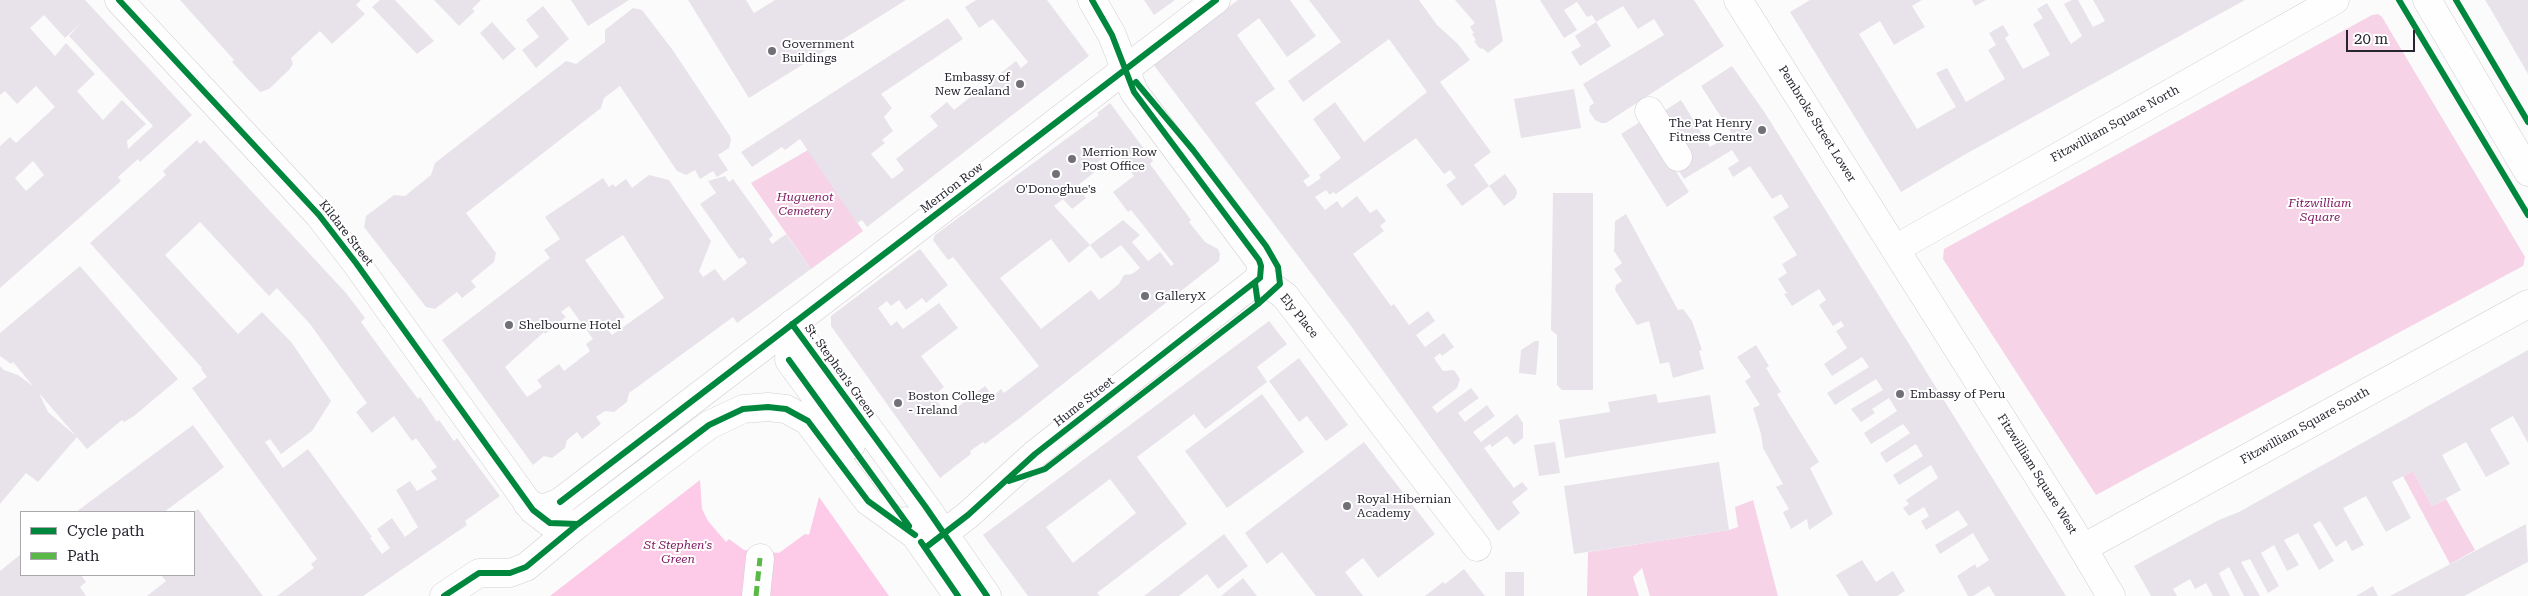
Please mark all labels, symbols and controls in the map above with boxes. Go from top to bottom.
scale bar [2348,20,2417,52]
text: 20 m [2354,30,2388,48]
place label: Government Buildings [782,37,854,65]
marker: Government Buildings [766,45,778,57]
street label: Pembroke Street Lower [1775,63,1859,185]
place label: Embassy of New Zealand [935,70,1010,98]
marker: Embassy of New Zealand [1014,78,1026,90]
street label: Fitzwilliam Square North [2048,83,2182,165]
place label: The Pat Henry Fitness Centre [1669,116,1752,144]
marker: The Pat Henry Fitness Centre [1756,124,1768,136]
place label: Merrion Row Post Office [1082,145,1157,173]
marker: Merrion Row Post Office [1066,153,1078,165]
street label: Merrion Row [918,160,986,216]
marker: O'Donoghue's [1050,168,1062,180]
place label: O'Donoghue's [1016,182,1096,196]
park label: Huguenot Cemetery [777,190,833,218]
park label: Fitzwilliam Square [2288,196,2352,224]
street label: Kildare Street [316,197,376,269]
place label: GalleryX [1155,289,1206,303]
marker: GalleryX [1139,290,1151,302]
street label: Ely Place [1277,291,1321,341]
place label: Shelbourne Hotel [519,318,621,332]
marker: Shelbourne Hotel [503,319,515,331]
street label: St. Stephen's Green [801,321,879,421]
street label: Hume Street [1051,374,1117,430]
street label: Fitzwilliam Square South [2238,384,2372,468]
place label: Embassy of Peru [1910,387,2005,401]
marker: Embassy of Peru [1894,388,1906,400]
place label: Boston College - Ireland [908,389,995,417]
marker: Boston College - Ireland [892,397,904,409]
street label: Fitzwilliam Square West [1994,411,2080,537]
place label: Royal Hibernian Academy [1357,492,1451,520]
marker: Royal Hibernian Academy [1341,500,1353,512]
legend [20,511,195,576]
text: Cycle path [67,522,144,540]
park label: St Stephen's Green [644,538,712,566]
text: Path [67,547,100,565]

